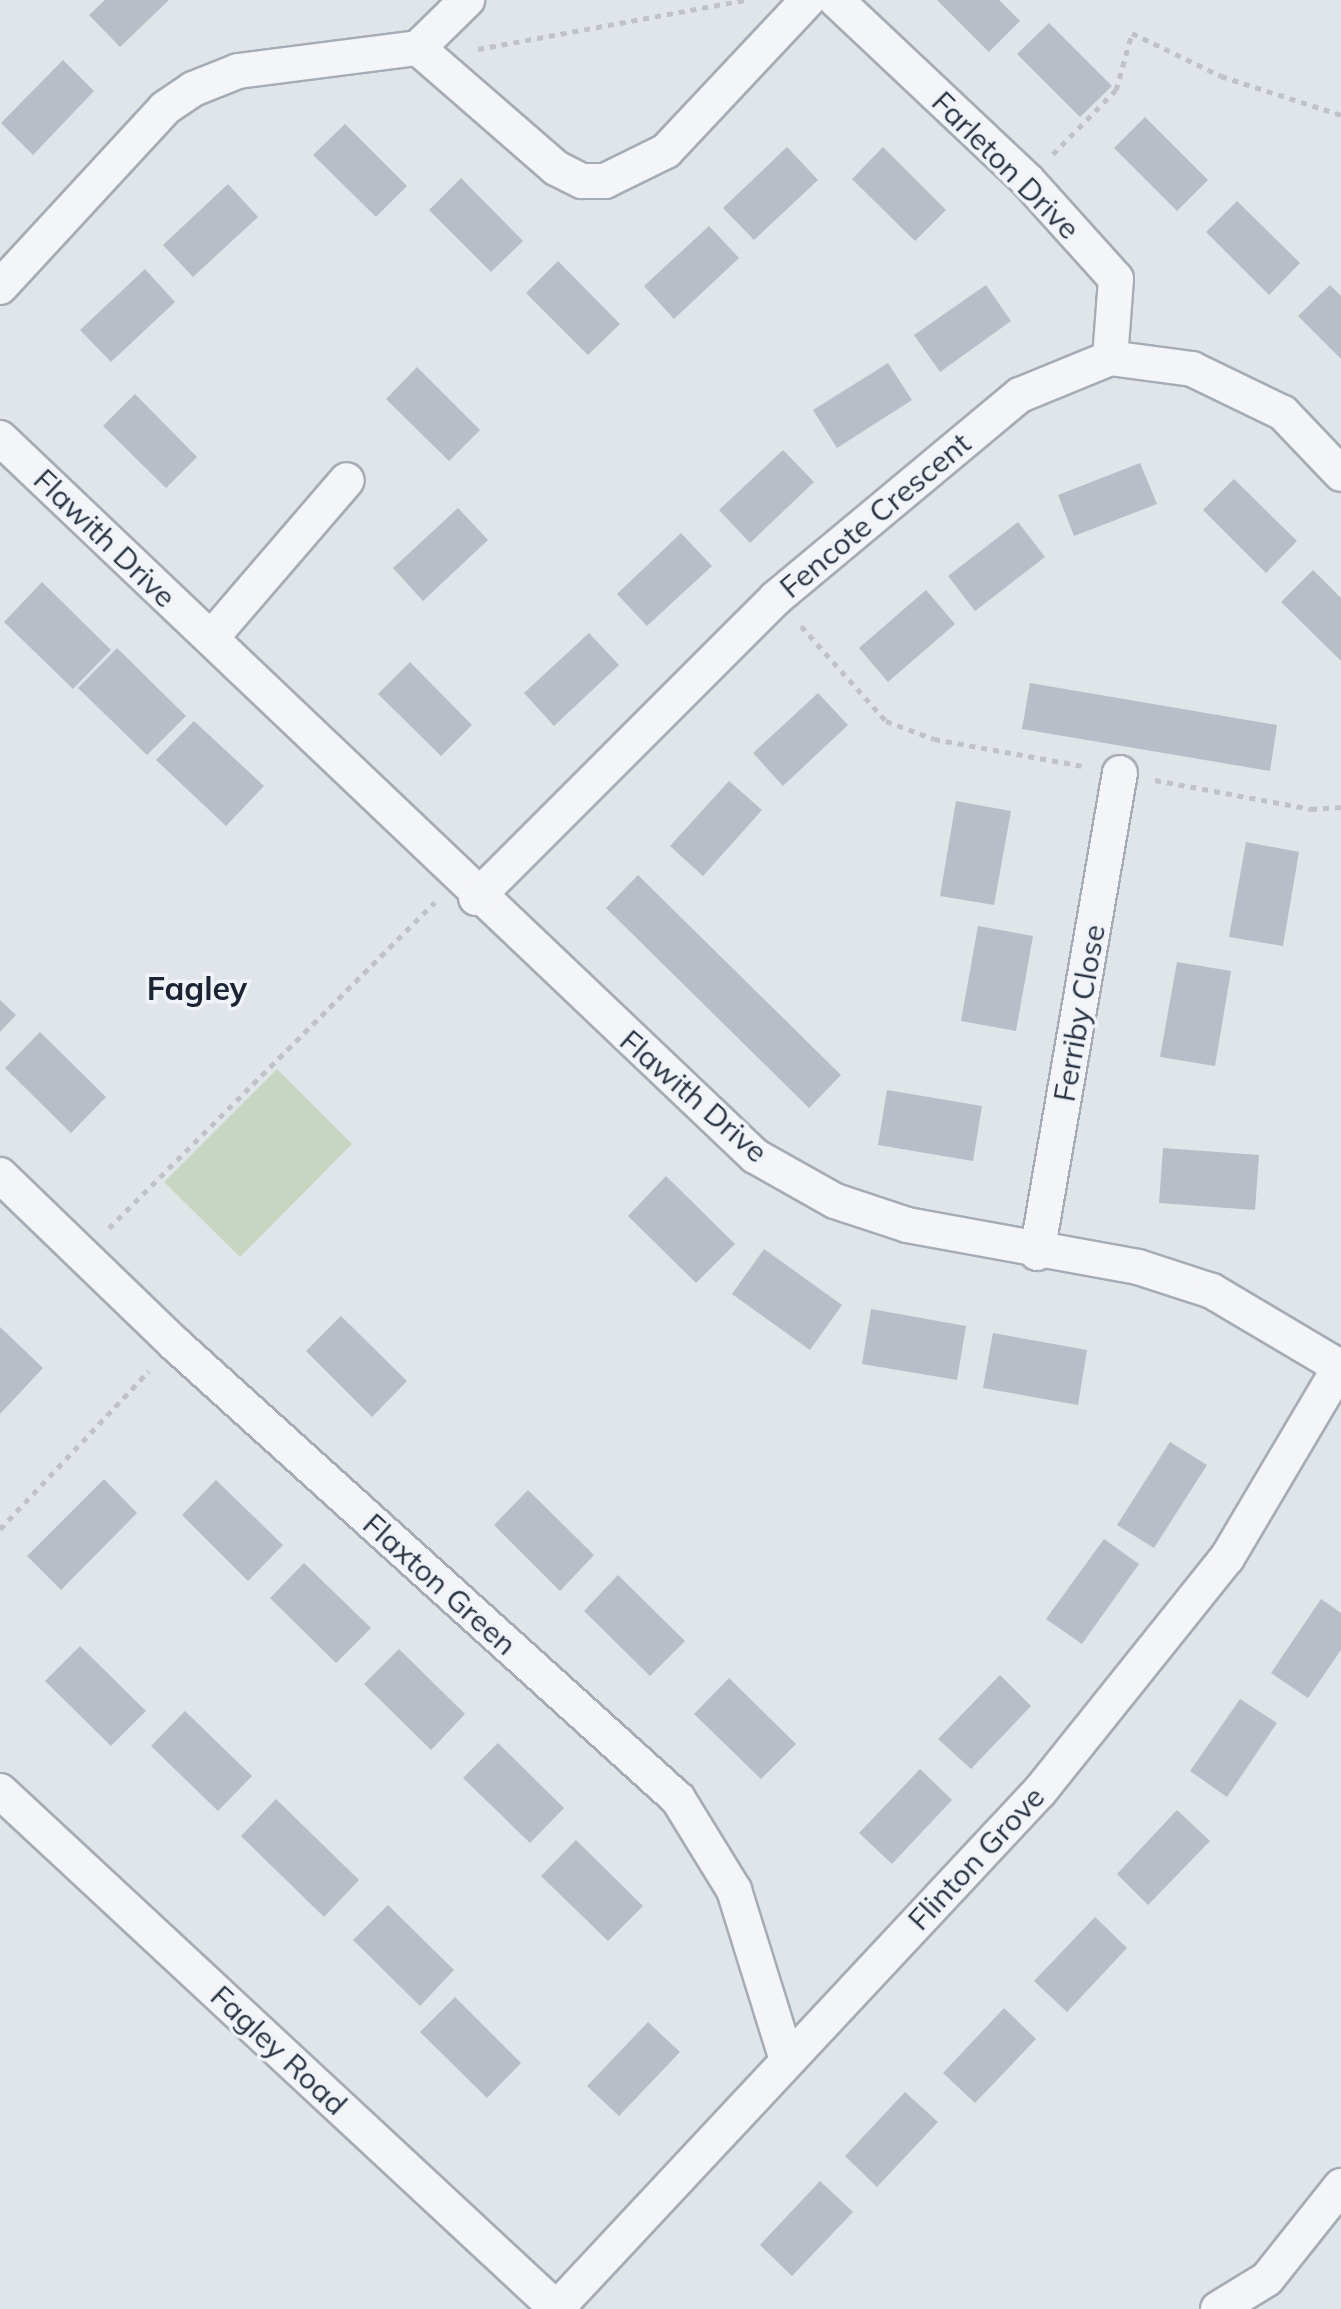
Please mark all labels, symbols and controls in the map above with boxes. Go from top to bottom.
street label: Farleton Drive [925,84,1087,246]
street label: Fencote Crescent [772,425,978,605]
street label: Flawith Drive [27,461,183,615]
street label: Ferriby Close [1046,922,1112,1104]
district label: Fagley [147,969,247,1007]
street label: Flawith Drive [613,1022,775,1170]
street label: Flaxton Green [356,1506,524,1662]
street label: Flinton Grove [900,1779,1052,1937]
street label: Fagley Road [203,1978,355,2122]

